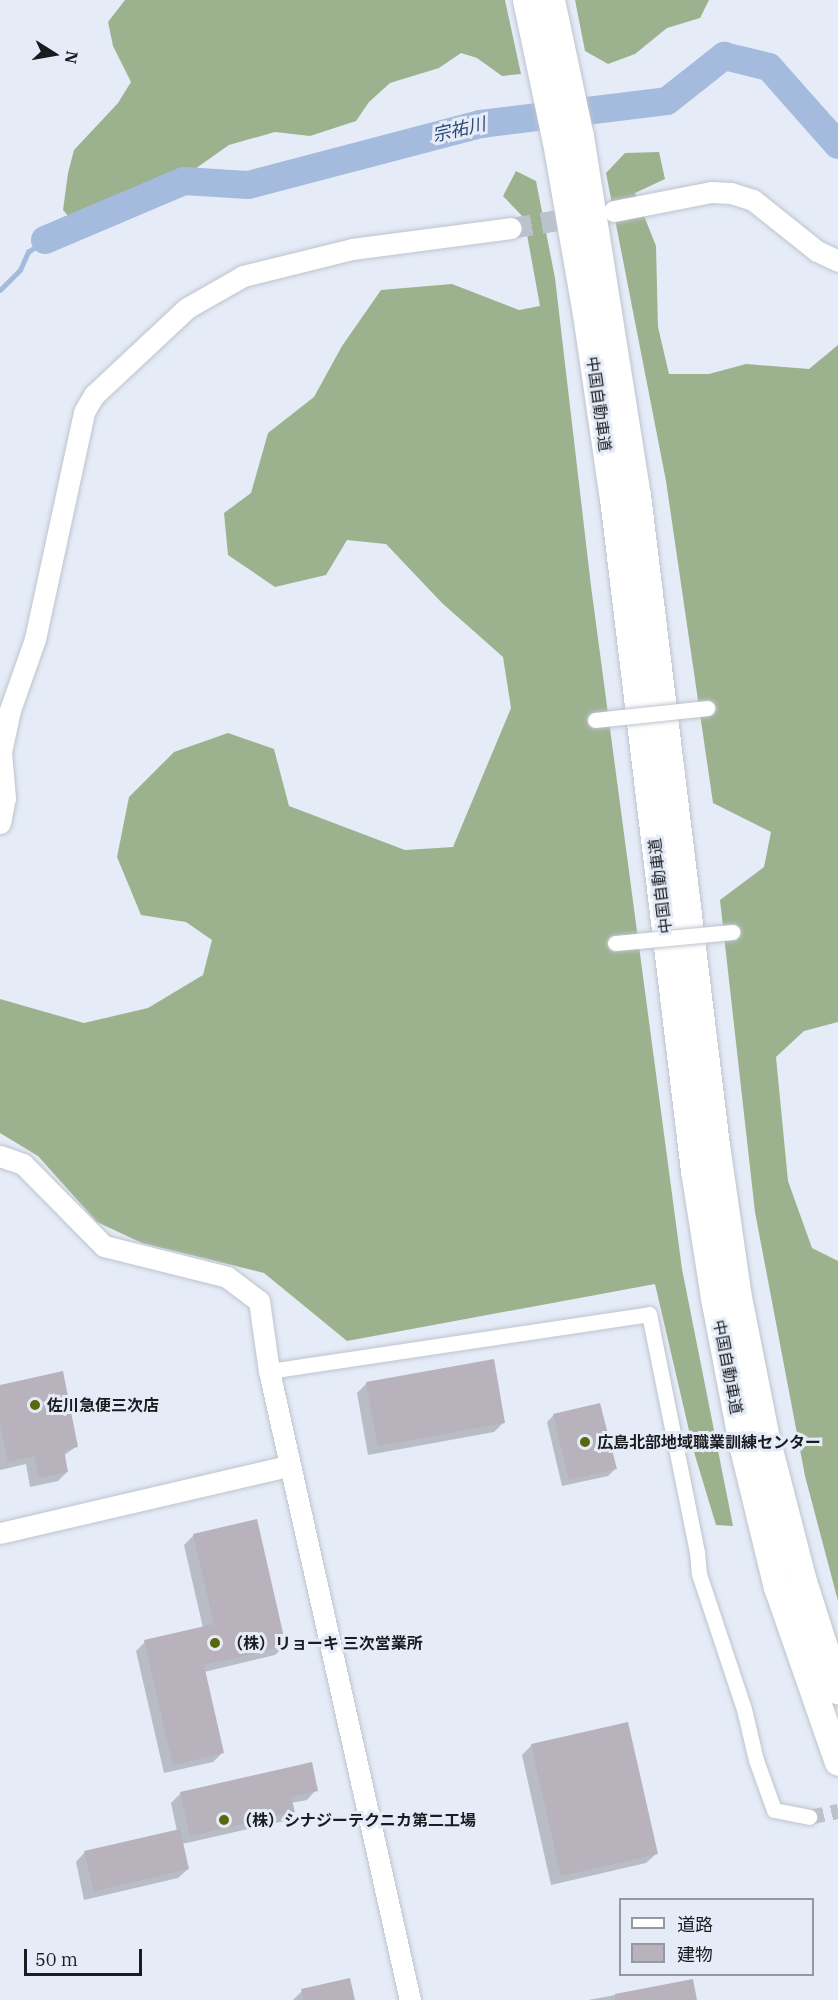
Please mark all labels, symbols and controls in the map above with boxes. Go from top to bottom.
north arrow [24,24,84,84]
text: N [61,49,83,66]
water label: 宗祐川 [430,113,488,147]
street label: 中国自動車道 [583,355,615,453]
street label: 中国自動車道 [645,837,675,935]
street label: 中国自動車道 [709,1318,747,1416]
place label: 佐川急便三次店 [47,1395,159,1415]
marker: 佐川急便三次店 [28,1398,42,1412]
place label: 広島北部地域職業訓練センター [597,1432,821,1452]
marker: 広島北部地域職業訓練センター [578,1435,592,1449]
place label: （株）リョーキ 三次営業所 [227,1633,423,1653]
marker: （株）リョーキ 三次営業所 [208,1636,222,1650]
place label: （株）シナジーテクニカ第二工場 [236,1810,476,1830]
marker: （株）シナジーテクニカ第二工場 [217,1813,231,1827]
legend [619,1898,814,1976]
text: 道路 [677,1913,713,1936]
scale bar [27,1937,146,1975]
text: 建物 [677,1943,713,1966]
text: 50 m [35,1948,78,1971]

